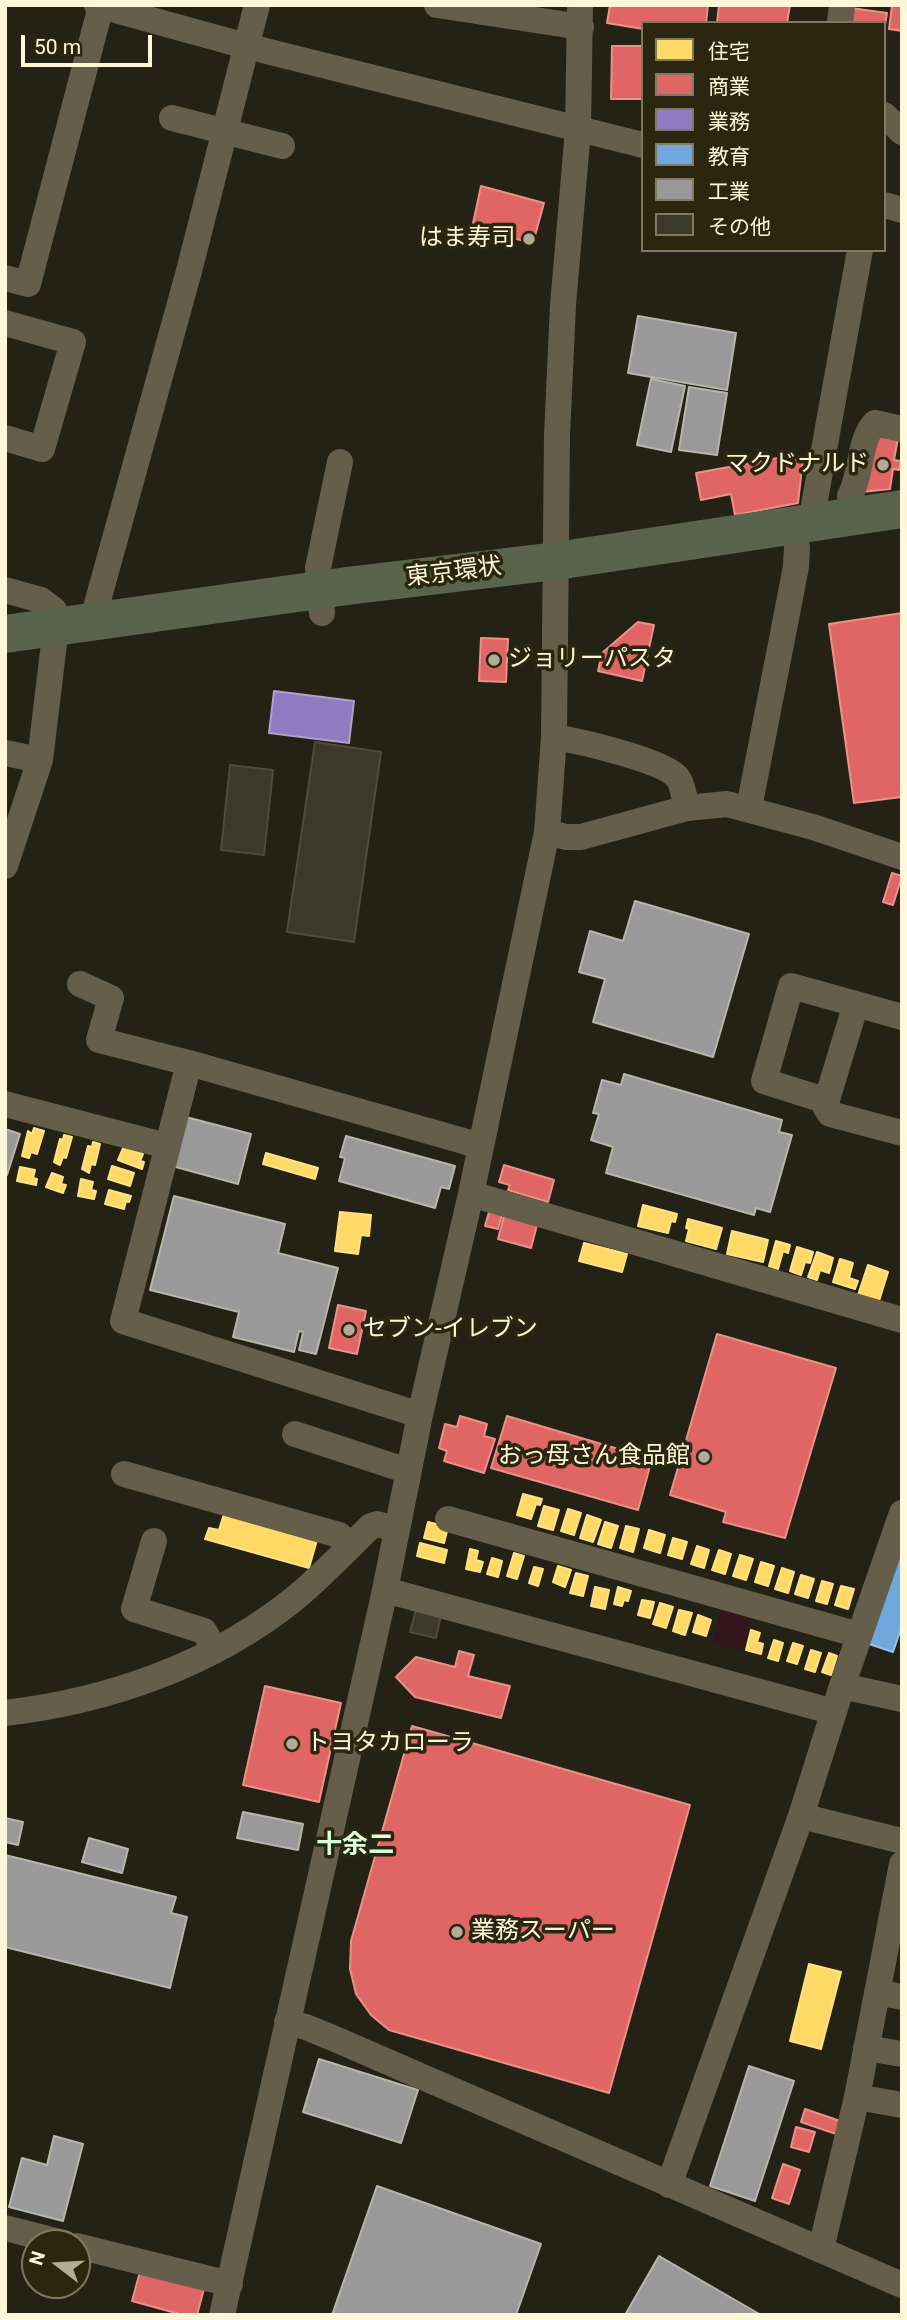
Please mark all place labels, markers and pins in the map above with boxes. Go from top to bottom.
place label: はま寿司 [419,225,515,253]
marker: はま寿司 [521,231,537,247]
place label: マクドナルド [725,451,869,479]
marker: マクドナルド [875,457,891,473]
place label: ジョリーパスタ [508,646,676,674]
marker: ジョリーパスタ [486,652,502,668]
place label: セブン-イレブン [363,1316,538,1344]
marker: セブン-イレブン [341,1322,357,1338]
place label: おっ母さん食品館 [498,1443,690,1471]
marker: おっ母さん食品館 [696,1449,712,1465]
place label: トヨタカローラ [306,1730,474,1758]
marker: トヨタカローラ [284,1736,300,1752]
place label: 業務スーパー [471,1918,615,1946]
marker: 業務スーパー [449,1924,465,1940]

